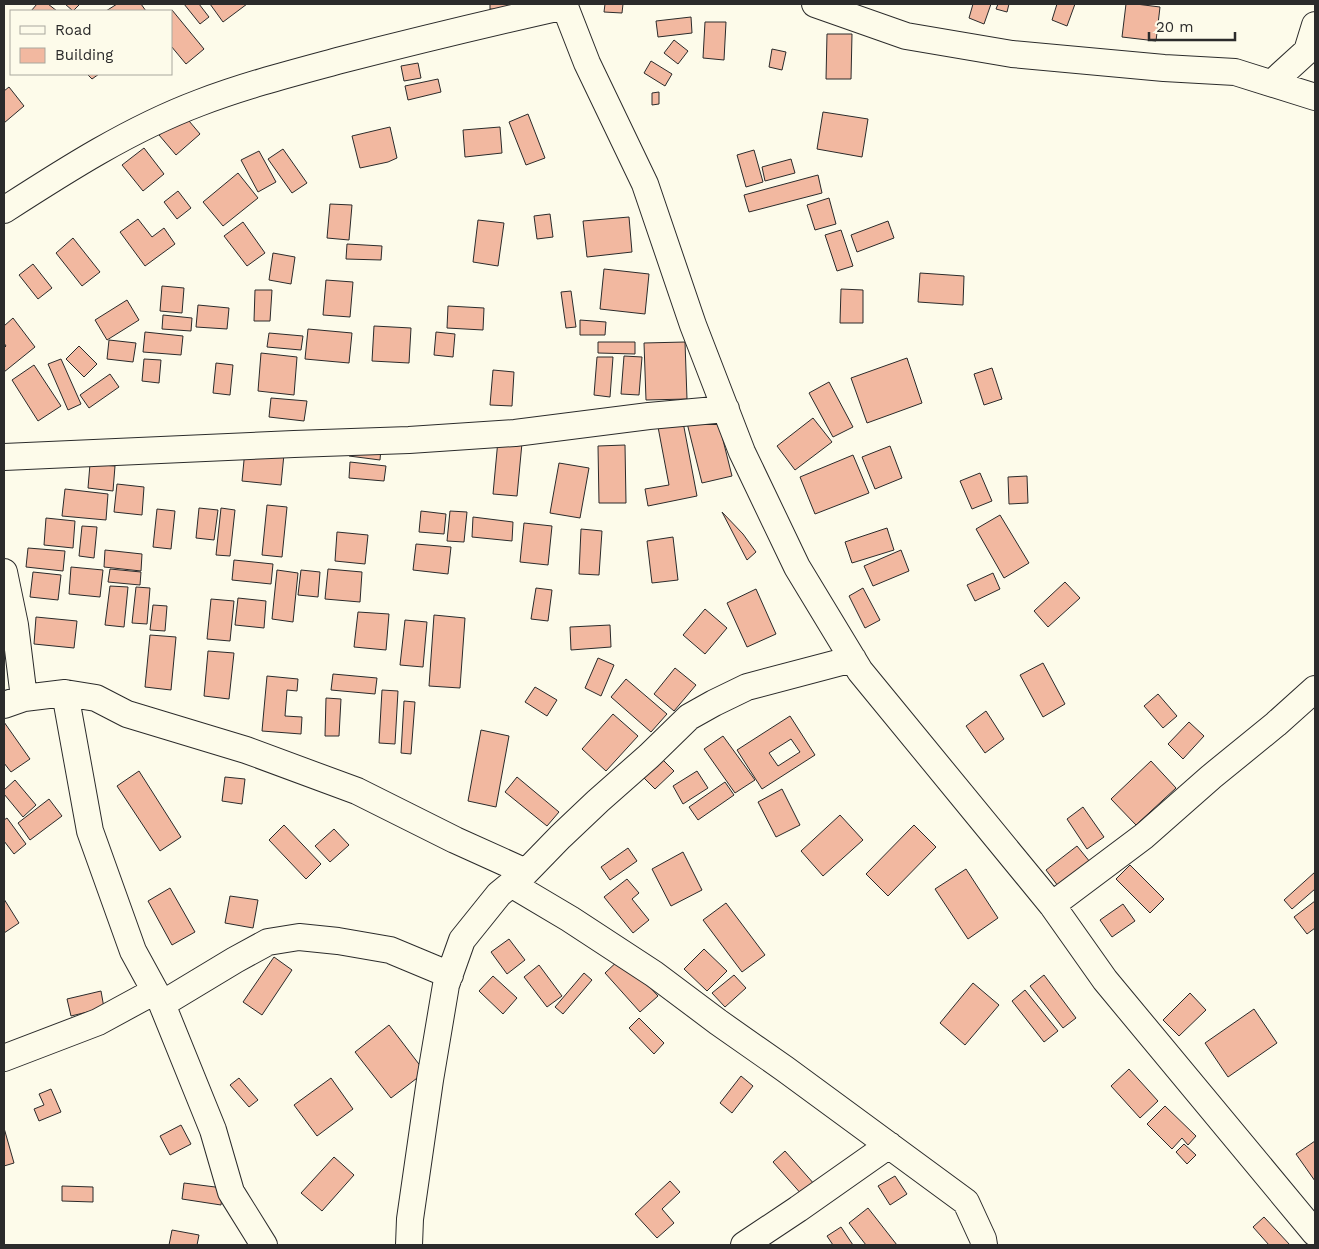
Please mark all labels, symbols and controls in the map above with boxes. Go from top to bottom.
legend [10,10,172,75]
scale bar [1149,10,1235,42]
text: 20 m [1156,18,1194,36]
text: Road [55,21,92,39]
text: Building [55,46,113,64]

